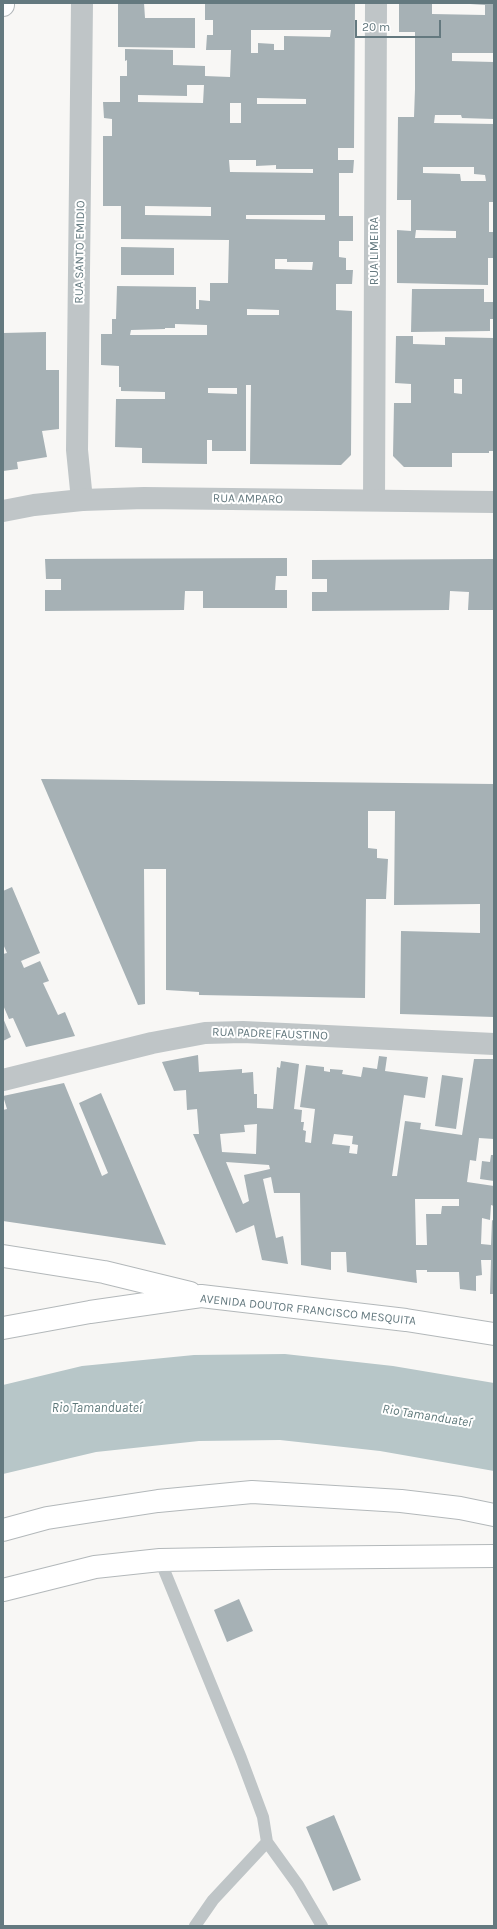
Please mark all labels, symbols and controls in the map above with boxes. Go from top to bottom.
scale bar [357,12,443,38]
text: 20 m [362,20,390,34]
street label: RUA SANTO EMIDIO [72,200,88,304]
street label: RUA LIMEIRA [368,217,382,285]
street label: RUA AMPARO [213,491,283,507]
street label: RUA PADRE FAUSTINO [212,1025,328,1043]
street label: AVENIDA DOUTOR FRANCISCO MESQUITA [199,1291,417,1329]
water label: Rio Tamanduateí [52,1400,142,1416]
water label: Rio Tamanduateí [381,1401,473,1431]

